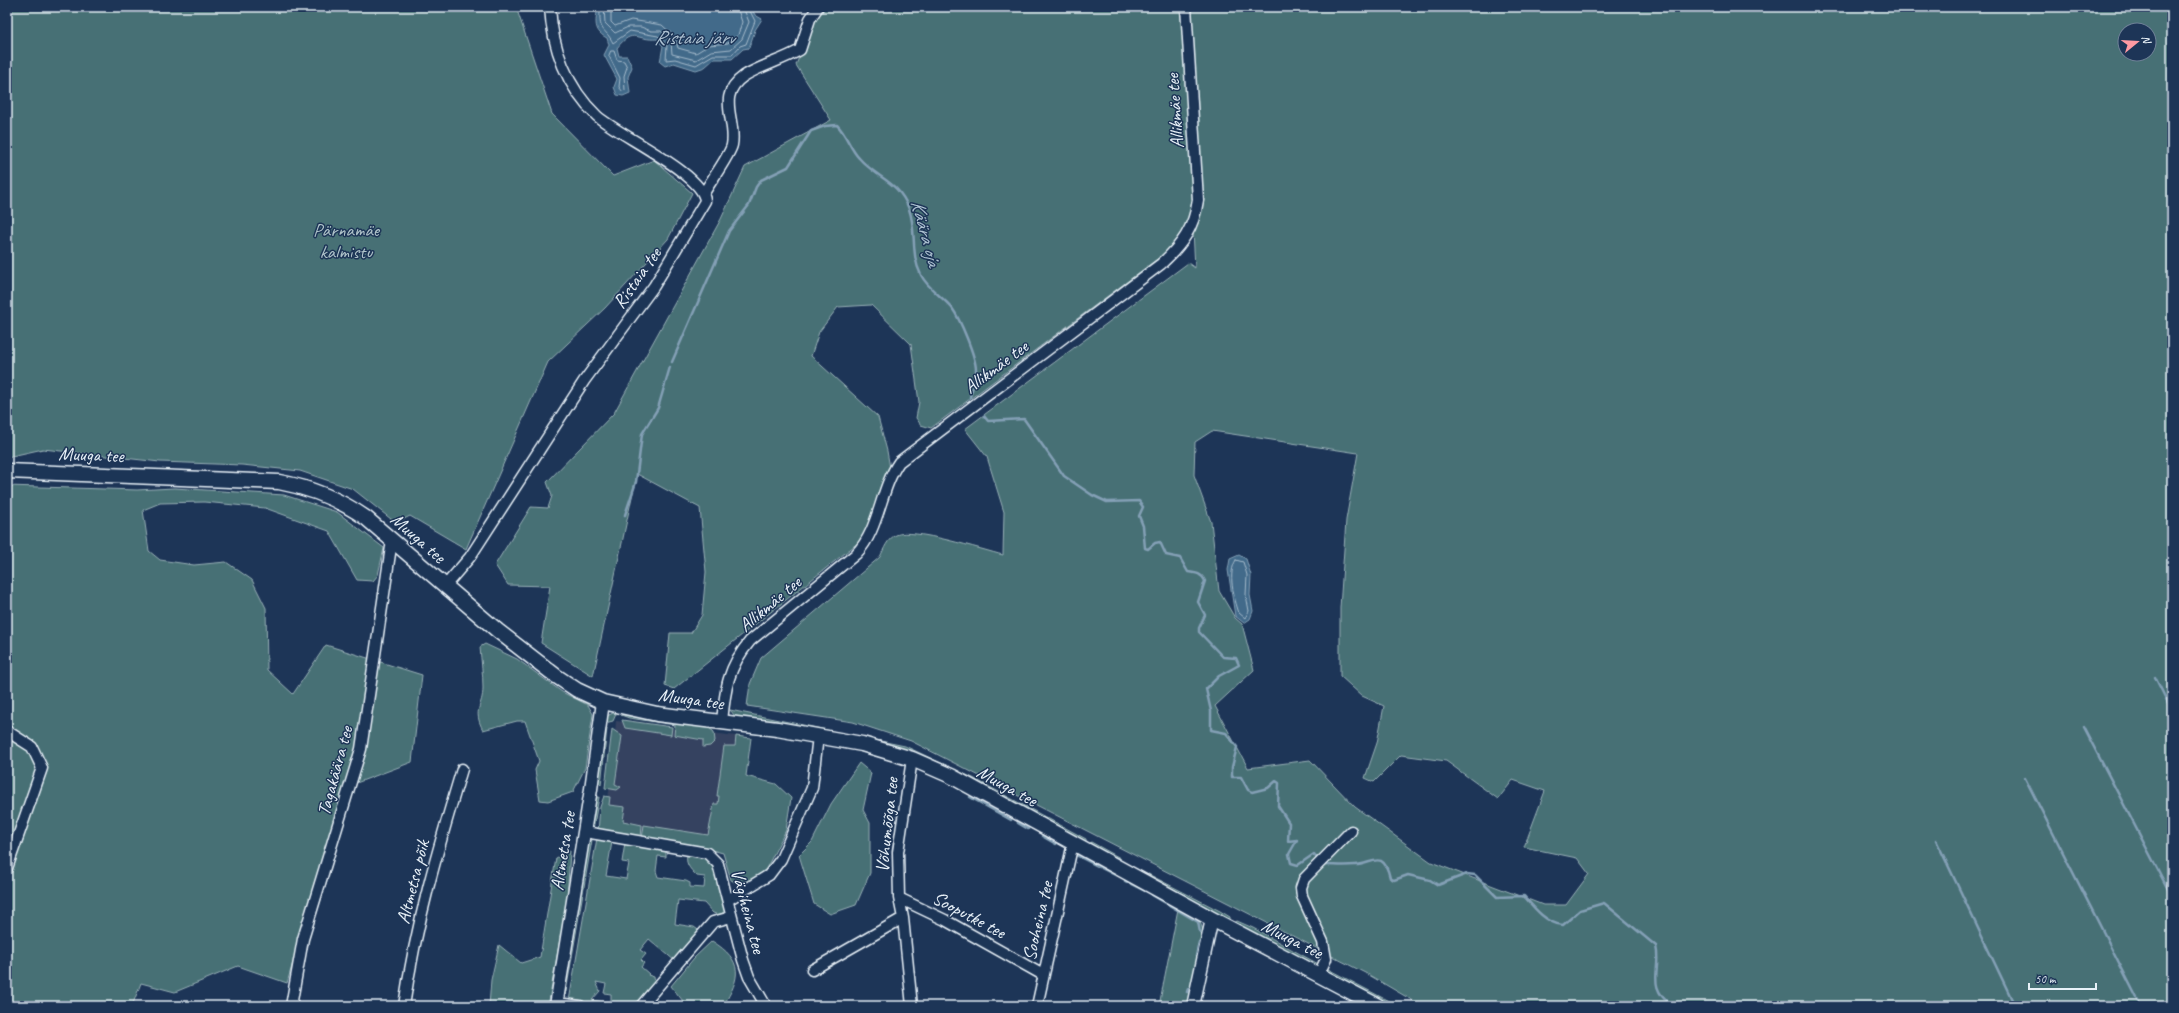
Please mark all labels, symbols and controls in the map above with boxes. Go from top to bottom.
north arrow [2117,22,2157,62]
water label: Ristaia järv [654,25,737,50]
text: N [2139,34,2155,46]
street label: Allikmäe tee [1160,71,1190,149]
water label: Käära oja [905,197,948,272]
park label: Pärnamäe kalmistu [313,218,381,264]
street label: Ristaia tee [607,241,668,313]
street label: Allikmäe tee [959,334,1035,399]
street label: Muuga tee [58,442,126,468]
street label: Muuga tee [385,508,452,570]
street label: Allikmäe tee [734,570,808,637]
street label: Muuga tee [657,683,727,716]
street label: Tagakäära tee [312,722,359,818]
street label: Muuga tee [973,760,1043,813]
street label: Võhumõõga tee [870,775,904,874]
street label: Altmetsa tee [545,808,581,892]
street label: Altmetsa põik [391,836,435,926]
street label: Vägiheina tee [725,866,771,958]
street label: Sooheina tee [1017,877,1059,963]
street label: Sooputke tee [928,886,1011,945]
street label: Muuga tee [1257,913,1328,965]
scale bar [2029,965,2096,991]
text: 50 m [2035,971,2057,987]

